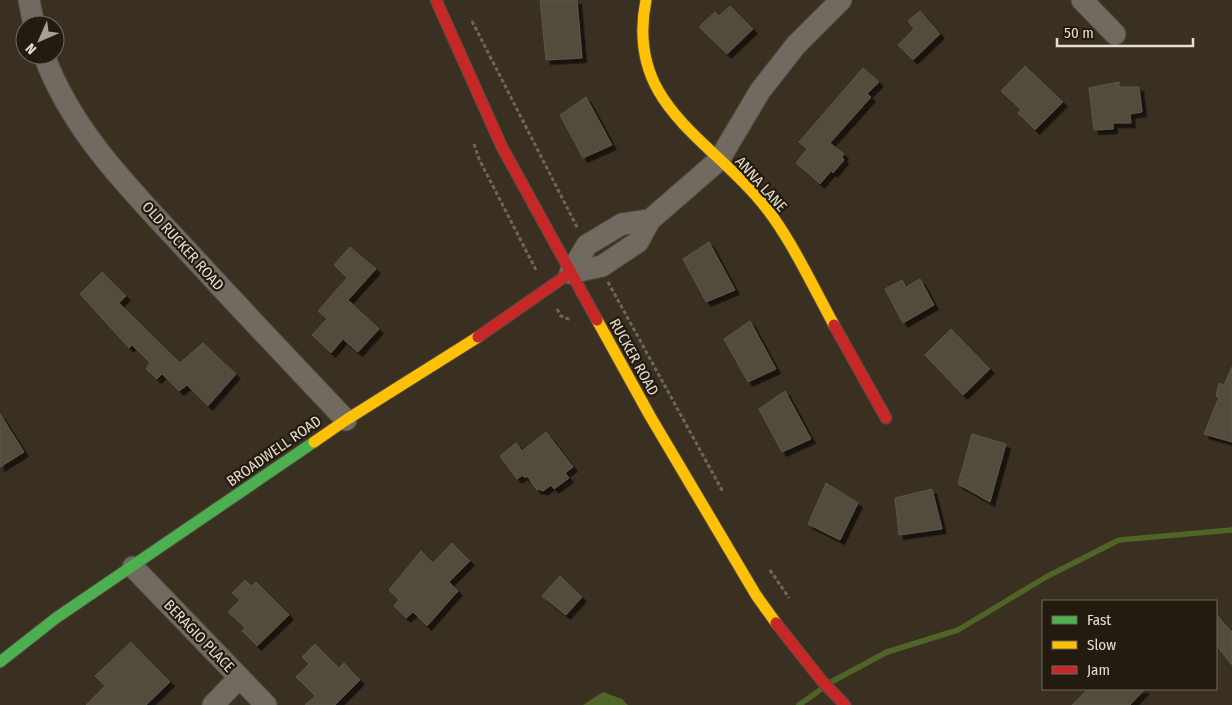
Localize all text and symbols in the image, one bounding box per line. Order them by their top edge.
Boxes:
north arrow [15,15,65,65]
scale bar [1057,15,1193,47]
text: 50 m [1064,24,1094,42]
text: N [22,40,40,58]
street label: ANNA LANE [731,153,791,215]
street label: OLD RUCKER ROAD [138,198,228,294]
street label: RUCKER ROAD [605,315,663,399]
street label: BROADWELL ROAD [223,412,325,490]
street label: BERAGIO PLACE [160,596,238,676]
legend [1042,600,1217,690]
text: Fast [1087,611,1111,629]
text: Slow [1087,636,1116,654]
text: Jam [1087,661,1110,679]

